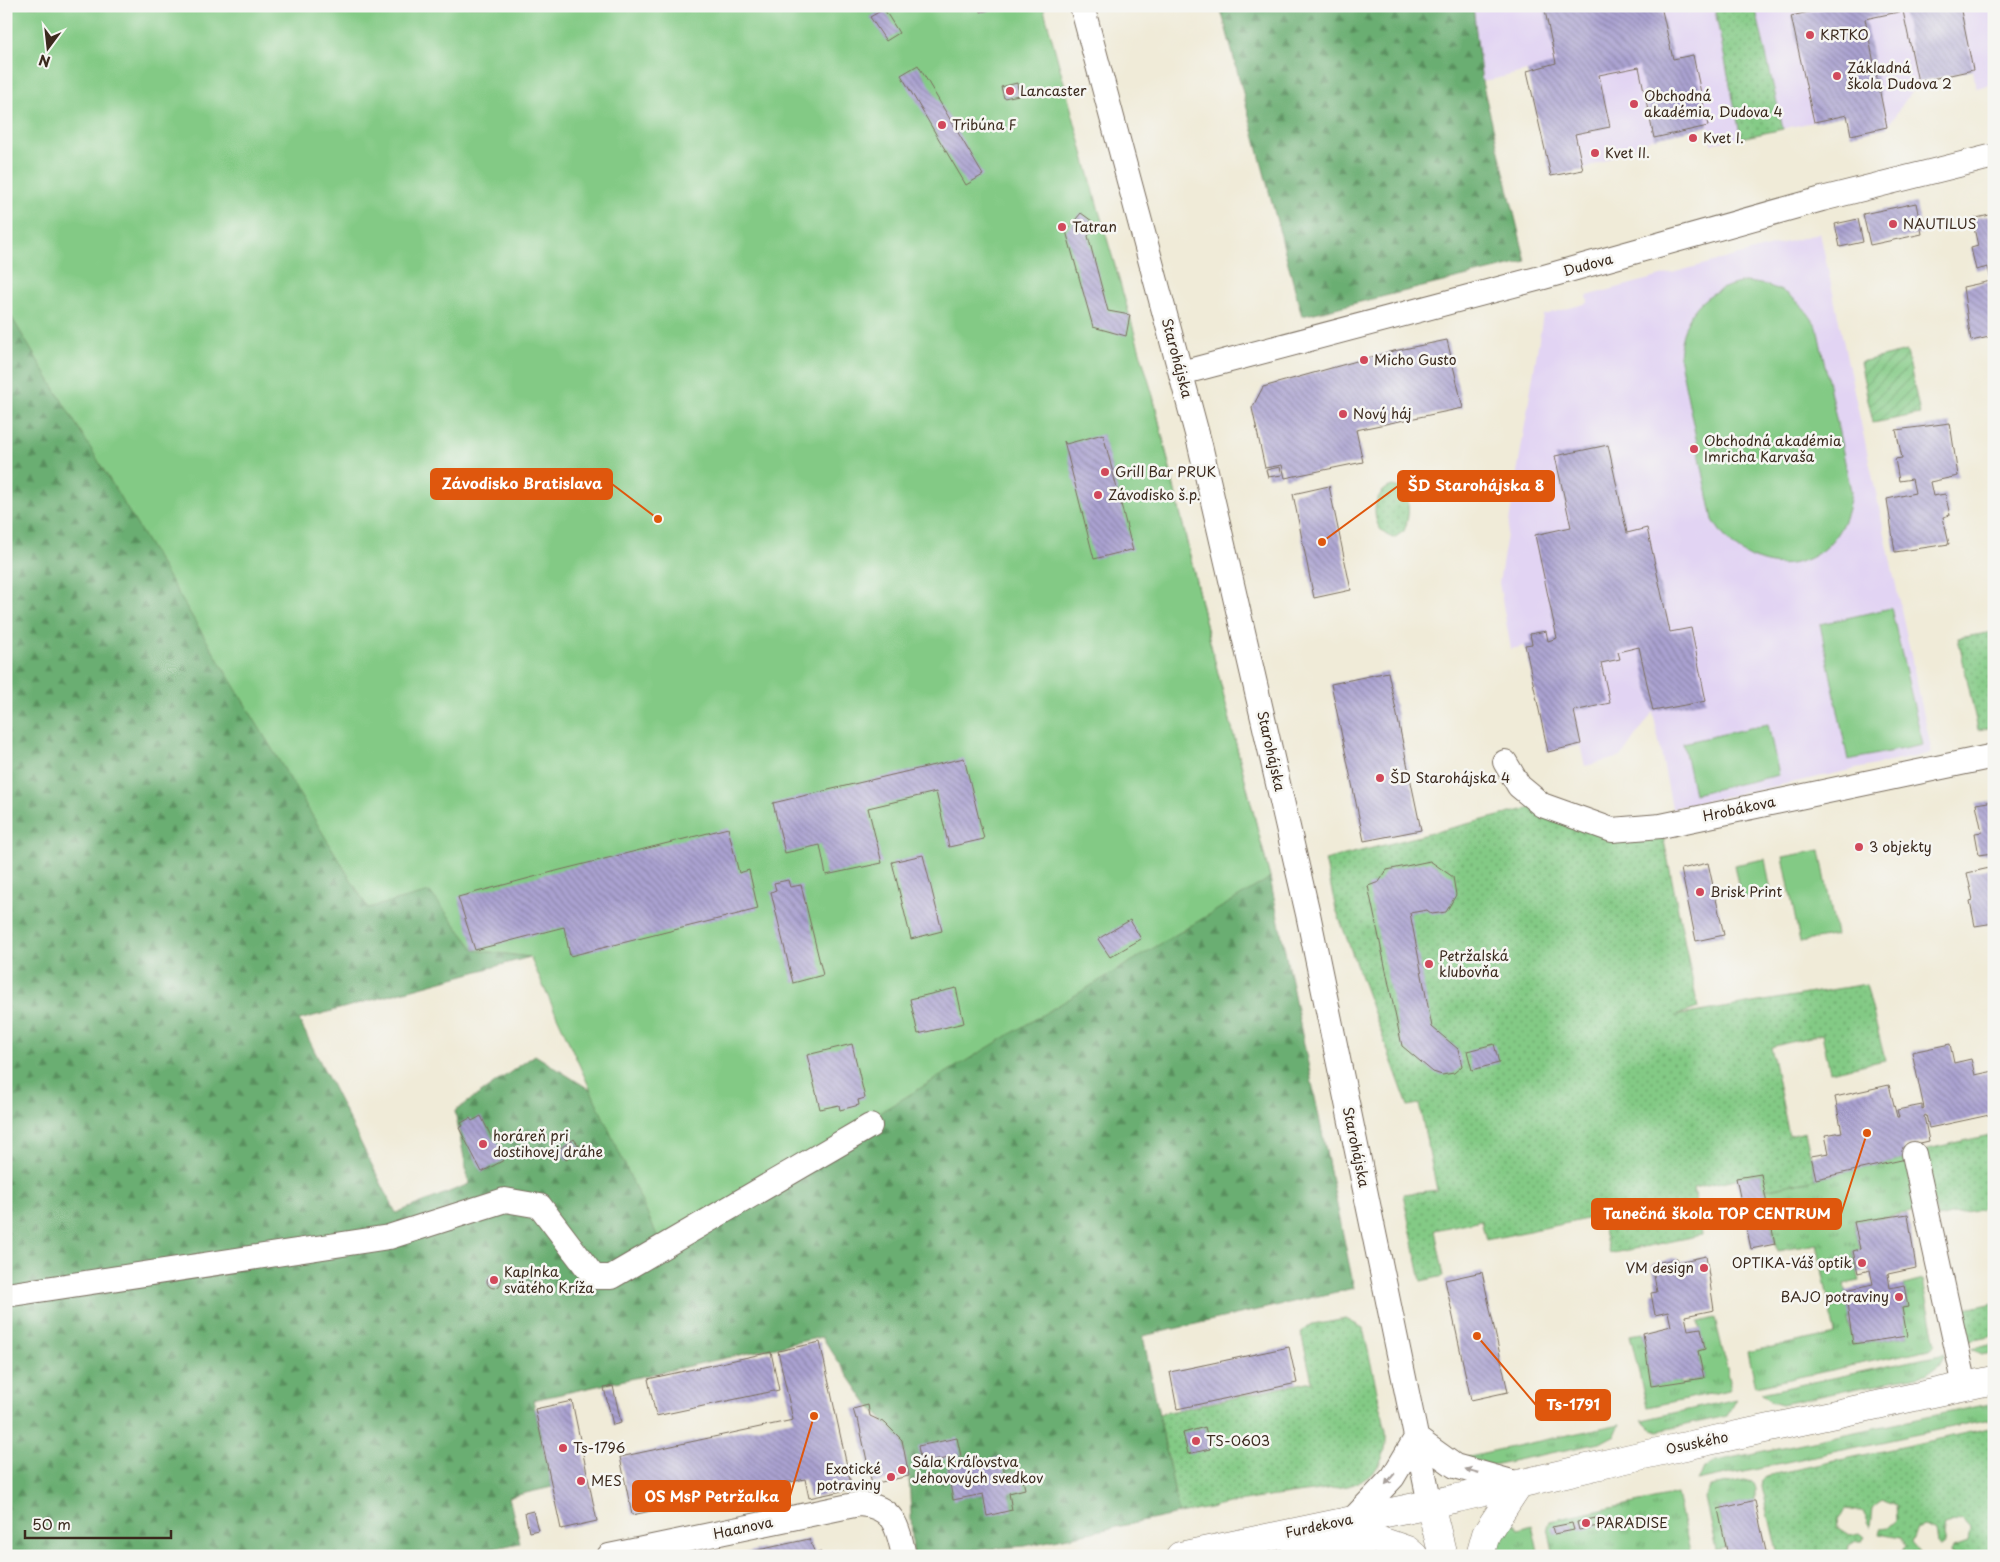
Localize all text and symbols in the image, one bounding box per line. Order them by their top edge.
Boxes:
north arrow [22,22,72,72]
place label: KRTKO [1820,24,1869,45]
marker: KRTKO [1804,29,1816,41]
text: N [36,49,53,73]
place label: Základná škola Dudova 2 [1847,57,1952,94]
marker: Základná škola Dudova 2 [1831,70,1843,82]
place label: Lancaster [1020,80,1087,101]
marker: Lancaster [1004,85,1016,97]
place label: Obchodná akadémia, Dudova 4 [1644,85,1783,122]
marker: Obchodná akadémia, Dudova 4 [1628,98,1640,110]
place label: Tribúna F [952,114,1017,135]
marker: Tribúna F [936,119,948,131]
place label: Kvet I. [1703,127,1744,148]
marker: Kvet I. [1687,132,1699,144]
place label: Kvet II. [1605,142,1650,163]
marker: Kvet II. [1589,147,1601,159]
place label: NAUTILUS [1903,213,1976,234]
place label: Tatran [1072,216,1117,237]
marker: NAUTILUS [1887,218,1899,230]
marker: Tatran [1056,221,1068,233]
street label: Dudova [1561,248,1615,281]
street label: Starohájska [1157,316,1198,401]
place label: Micho Gusto [1374,349,1457,370]
marker: Micho Gusto [1358,354,1370,366]
place label: Nový háj [1353,403,1412,424]
marker: Nový háj [1337,408,1349,420]
place label: Obchodná akadémia Imricha Karvaša [1704,430,1842,467]
marker: Obchodná akadémia Imricha Karvaša [1688,443,1700,455]
place label: Grill Bar PRUK [1115,461,1217,482]
marker: Grill Bar PRUK [1099,466,1111,478]
callout: Závodisko Bratislava [431,469,612,499]
text: Závodisko Bratislava [442,471,603,494]
callout: ŠD Starohájska 8 [1398,471,1554,501]
text: ŠD Starohájska 8 [1408,473,1544,496]
place label: Závodisko š.p. [1108,484,1201,505]
marker: Závodisko š.p. [1092,489,1104,501]
street label: Starohájska [1252,709,1291,794]
place label: ŠD Starohájska 4 [1390,767,1510,788]
marker: ŠD Starohájska 4 [1374,772,1386,784]
street label: Hrobákova [1701,790,1778,826]
place label: 3 objekty [1869,836,1932,857]
marker: 3 objekty [1853,841,1865,853]
place label: Brisk Print [1710,881,1782,902]
marker: Brisk Print [1694,886,1706,898]
place label: Petržalská klubovňa [1439,945,1509,982]
marker: Petržalská klubovňa [1423,958,1435,970]
street label: Starohájska [1338,1105,1375,1190]
place label: horáreň pri dostihovej dráhe [493,1125,603,1162]
marker: horáreň pri dostihovej dráhe [477,1138,489,1150]
callout: Tanečná škola TOP CENTRUM [1592,1199,1841,1229]
text: Tanečná škola TOP CENTRUM [1603,1201,1831,1224]
place label: OPTIKA-Váš optik [1732,1252,1852,1273]
place label: VM design [1625,1257,1694,1278]
marker: OPTIKA-Váš optik [1856,1257,1868,1269]
place label: Kaplnka svätého Kríža [504,1261,594,1298]
marker: VM design [1698,1262,1710,1274]
marker: Kaplnka svätého Kríža [488,1274,500,1286]
place label: BAJO potraviny [1781,1286,1889,1307]
marker: BAJO potraviny [1893,1291,1905,1303]
callout: Ts-1791 [1536,1390,1610,1420]
text: Ts-1791 [1546,1392,1600,1415]
street label: Osuského [1664,1426,1730,1459]
place label: TS-0603 [1206,1430,1270,1451]
marker: TS-0603 [1190,1435,1202,1447]
place label: Ts-1796 [573,1437,625,1458]
marker: Ts-1796 [557,1442,569,1454]
place label: Sála Kráľovstva Jehovových svedkov [912,1451,1044,1488]
place label: Exotické potraviny [816,1458,881,1495]
marker: Sála Kráľovstva Jehovových svedkov [896,1464,908,1476]
one-way arrow [1464,1467,1479,1475]
place label: MES [591,1470,622,1491]
marker: Exotické potraviny [885,1471,897,1483]
one-way arrow [1385,1472,1396,1485]
marker: MES [575,1475,587,1487]
callout: OS MsP Petržalka [633,1481,790,1511]
text: OS MsP Petržalka [644,1484,780,1507]
scale bar [25,1507,171,1539]
street label: Furdekova [1283,1508,1355,1543]
street label: Haanova [711,1511,775,1544]
text: 50 m [32,1512,71,1535]
place label: PARADISE [1596,1512,1668,1533]
marker: PARADISE [1580,1517,1592,1529]

